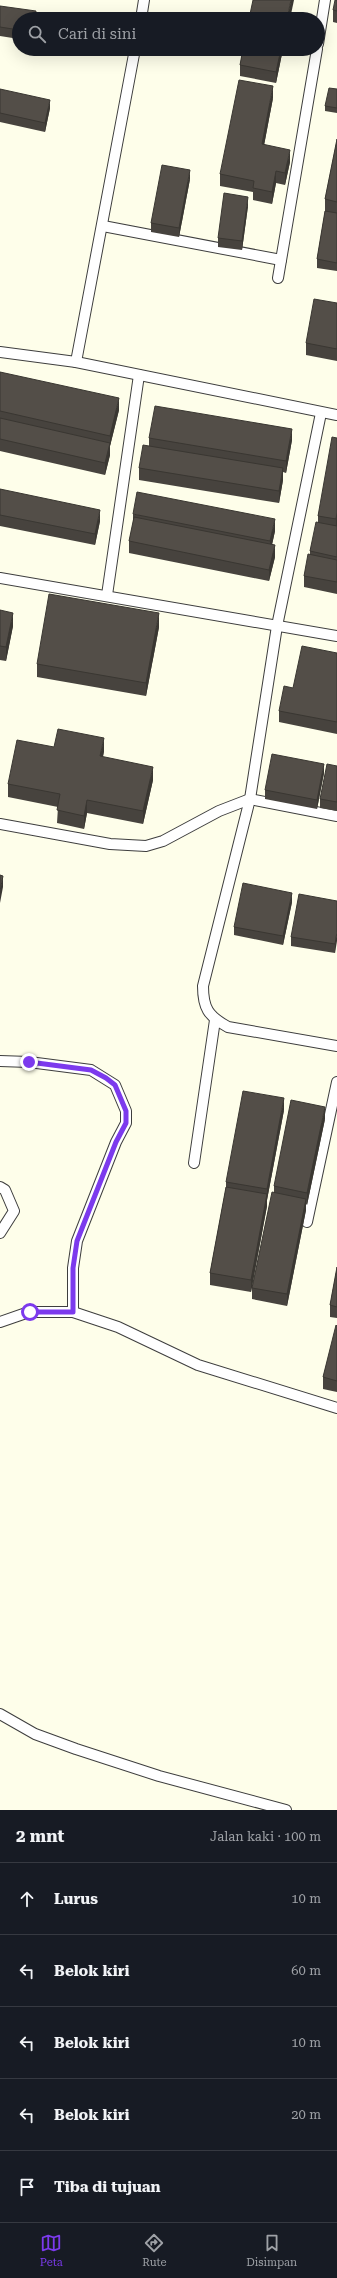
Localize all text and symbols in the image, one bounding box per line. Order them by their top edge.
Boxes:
search box [12,12,325,56]
icon: search [26,23,48,45]
text: Cari di sini [58,25,136,43]
route end [20,1053,38,1071]
route start [21,1303,39,1321]
text: 2 mnt [16,1826,65,1846]
text: Jalan kaki · 100 m [210,1829,321,1844]
icon: ahead [16,1888,38,1910]
text: Lurus [54,1890,98,1908]
text: 10 m [291,1891,321,1906]
icon: left [16,1960,38,1982]
text: Belok kiri [54,1962,130,1980]
text: 60 m [291,1963,321,1978]
icon: left [16,2032,38,2054]
text: Belok kiri [54,2034,130,2052]
text: 10 m [291,2035,321,2050]
icon: left [16,2104,38,2126]
text: Belok kiri [54,2106,130,2124]
text: 20 m [291,2107,321,2122]
icon: arrive [16,2176,38,2198]
text: Tiba di tujuan [54,2178,161,2196]
tab: Peta [40,2232,63,2269]
tab: Rute [142,2232,167,2269]
tab: Disimpan [246,2232,297,2269]

